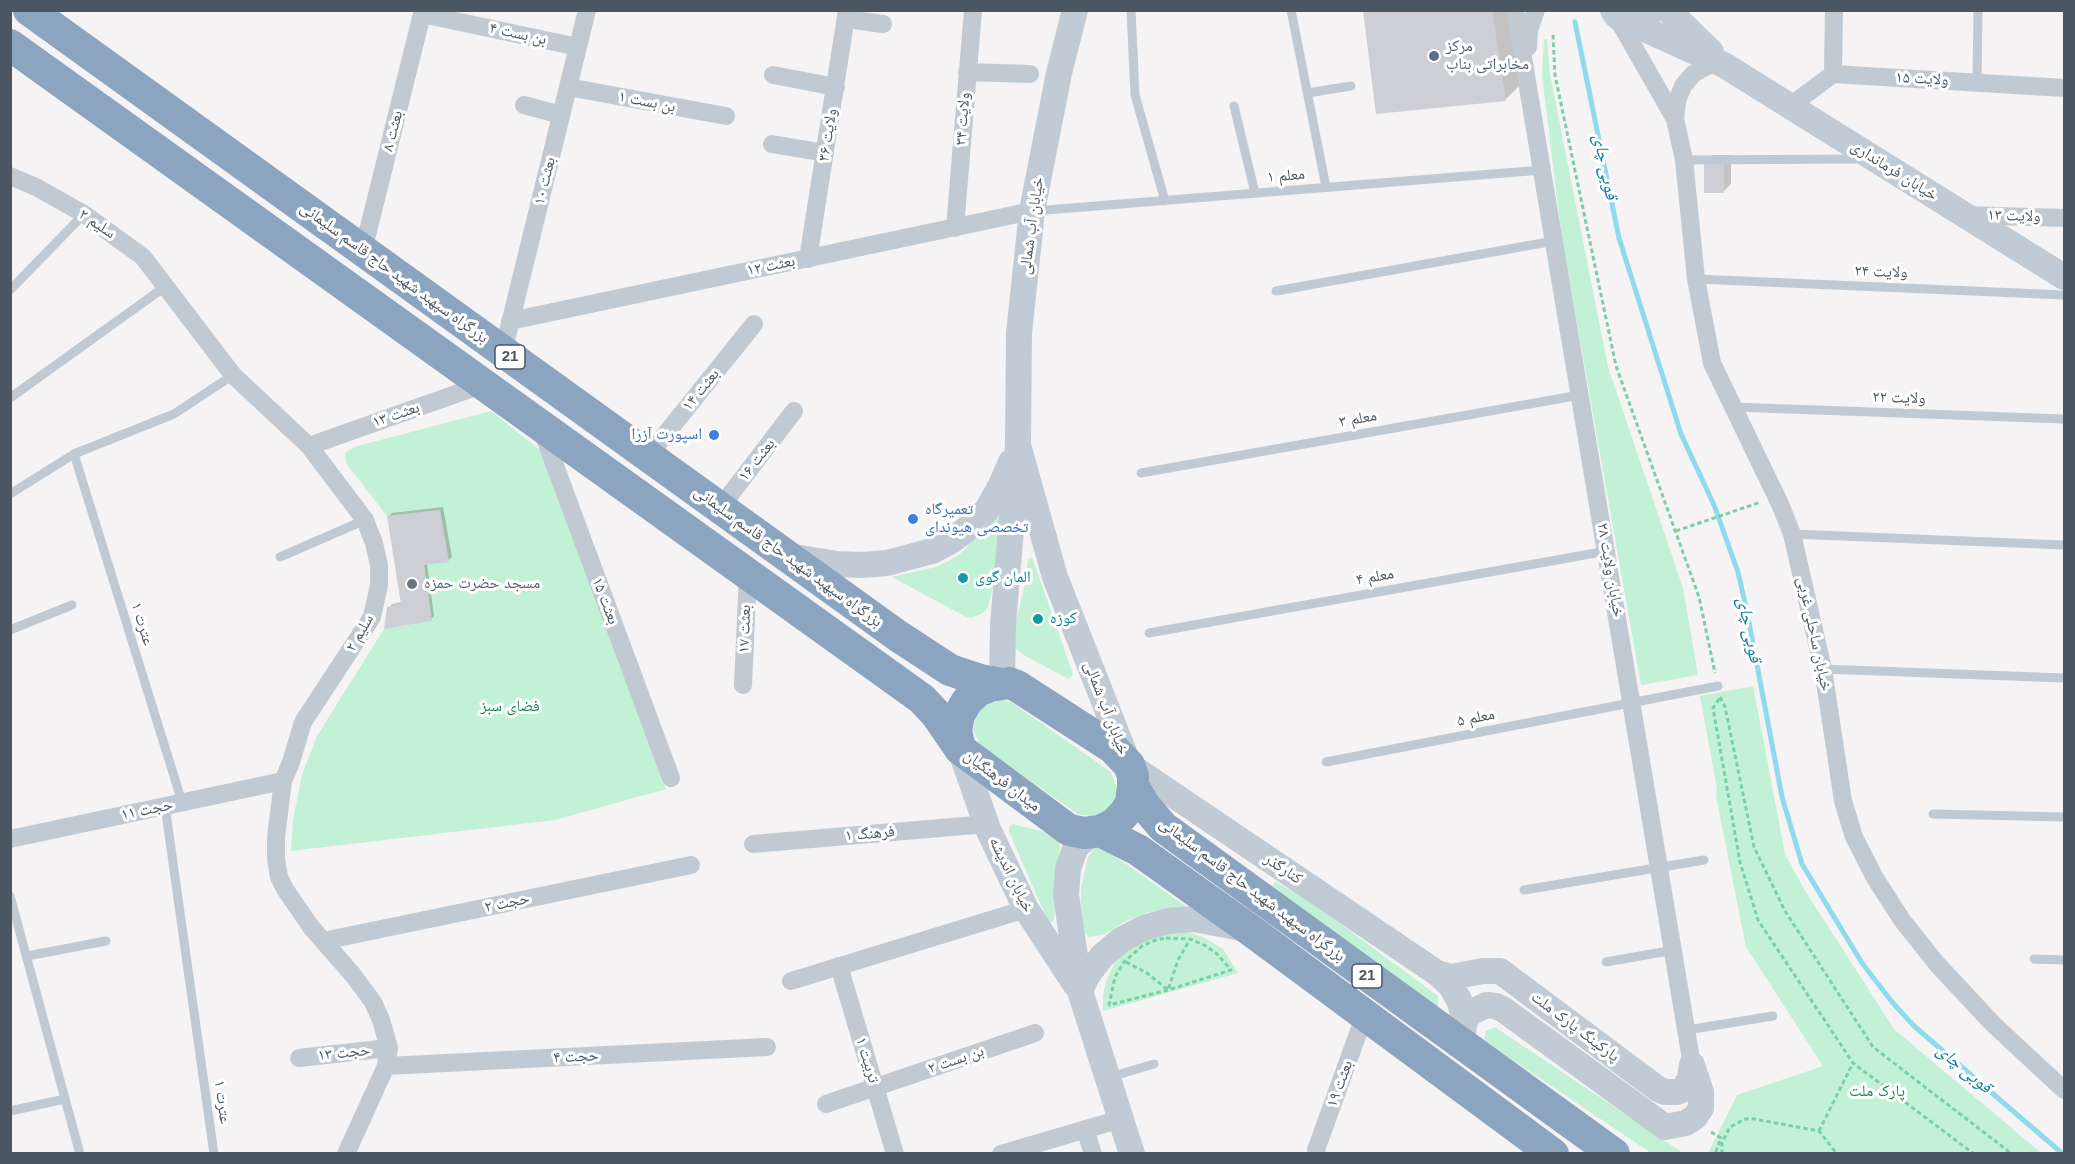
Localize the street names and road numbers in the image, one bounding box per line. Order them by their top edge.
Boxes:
street label: بن بست ۴ [488,19,548,49]
street label: ولایت ۱۵ [1895,68,1949,90]
street label: بن بست ۱ [617,87,677,117]
street label: ولایت ۳۴ [952,92,974,146]
street label: ولایت ۳۶ [814,107,842,163]
street label: بعثت ۸ [379,109,407,153]
street label: خیابان فرمانداری [1847,137,1941,205]
street label: بعثت ۱۰ [530,155,560,207]
street label: معلم ۱ [1266,165,1306,187]
street label: خیابان آب شمالی [1016,176,1048,276]
street label: بزرگراه سپهبد شهید حاج قاسم سلیمانی [296,198,492,348]
street label: سلیم ۲ [75,205,119,243]
street label: ولایت ۱۳ [1987,205,2041,227]
street label: بعثت ۱۲ [745,252,797,280]
street label: ولایت ۲۴ [1854,261,1908,283]
road number: 21 [495,345,525,369]
street label: بعثت ۱۴ [678,365,724,415]
street label: ولایت ۲۲ [1872,387,1926,409]
street label: بعثت ۱۳ [370,398,422,432]
street label: معلم ۳ [1338,406,1378,432]
street label: بعثت ۱۶ [734,435,780,485]
street label: بزرگراه سپهبد شهید حاج قاسم سلیمانی [690,482,886,632]
street label: خیابان ولایت ۲۸ [1592,521,1628,619]
street label: معلم ۴ [1355,564,1395,590]
street label: بعثت ۱۵ [587,575,623,627]
street label: خیابان ساحلی غربی [1793,575,1835,693]
street label: عترت ۱ [126,600,158,648]
street label: بعثت ۱۷ [735,604,755,654]
street label: سلیم ۲ [342,611,378,655]
street label: خیابان آب شمالی [1079,659,1133,757]
street label: معلم ۵ [1456,705,1496,731]
street label: میدان فرهنگیان [960,746,1044,816]
street label: حجت ۱۱ [119,795,175,825]
street label: بزرگراه سپهبد شهید حاج قاسم سلیمانی [1155,814,1349,966]
street label: فرهنگ ۱ [844,822,896,846]
street label: خیابان اندیشه [985,834,1037,916]
street label: کنارگذر [1260,849,1306,889]
street label: حجت ۲ [483,889,531,917]
road number: 21 [1352,964,1382,988]
street label: پارکینگ پارک ملت [1527,988,1623,1066]
street label: تربیت ۱ [851,1035,883,1085]
street label: حجت ۱۳ [317,1041,371,1065]
street label: بن بست ۲ [925,1041,987,1079]
street label: حجت ۴ [553,1046,599,1068]
street label: بعثت ۱۹ [1323,1058,1357,1110]
street label: عترت ۱ [209,1079,235,1125]

